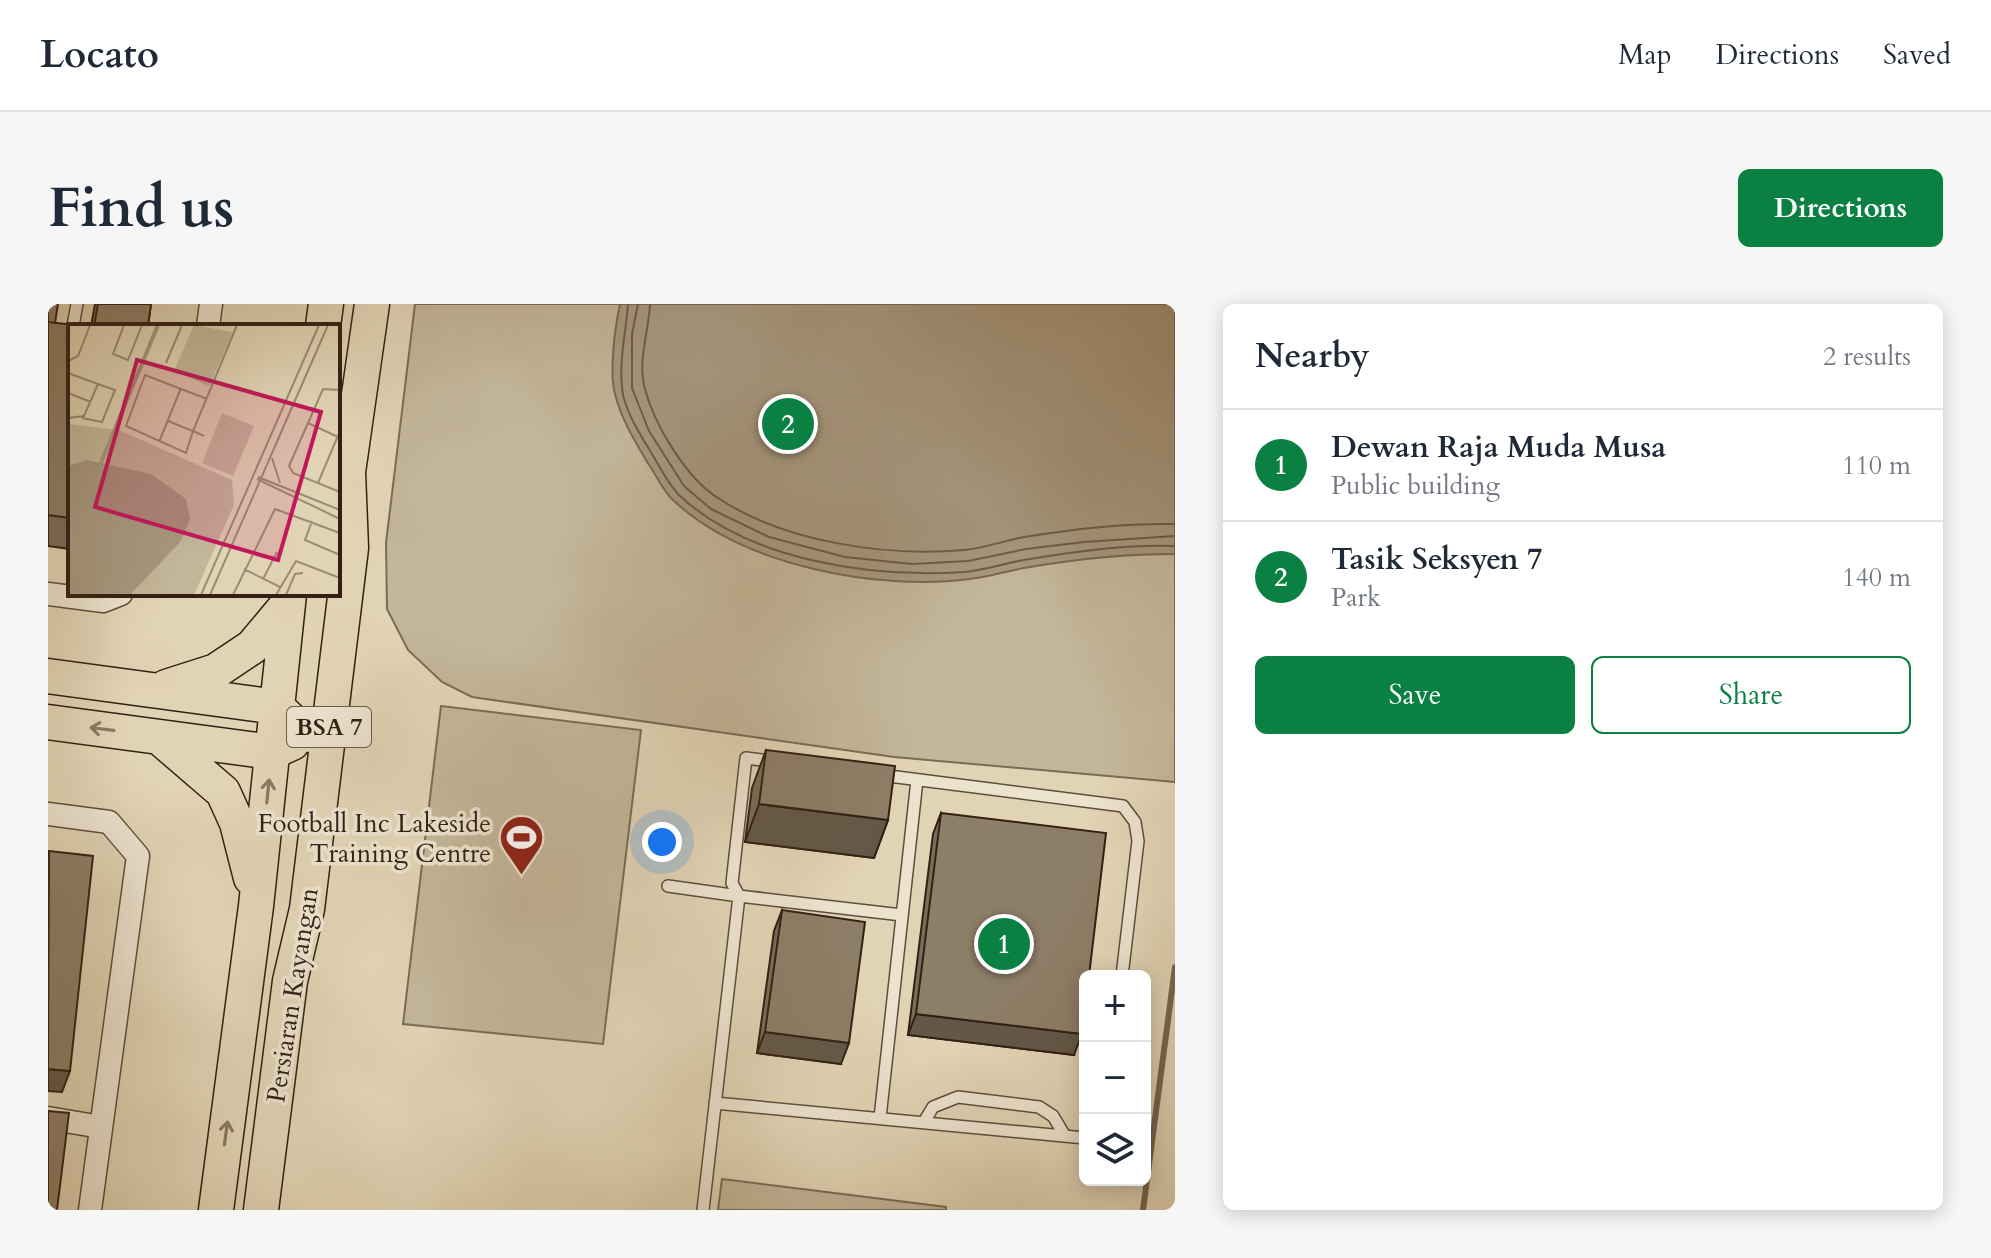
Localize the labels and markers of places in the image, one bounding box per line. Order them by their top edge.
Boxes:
pin: 2 [762,394,814,454]
place label: Football Inc Lakeside Training Centre [258,806,491,871]
sports icon: Football Inc Lakeside Training Centre [498,814,546,877]
pin: 1 [978,914,1030,974]

